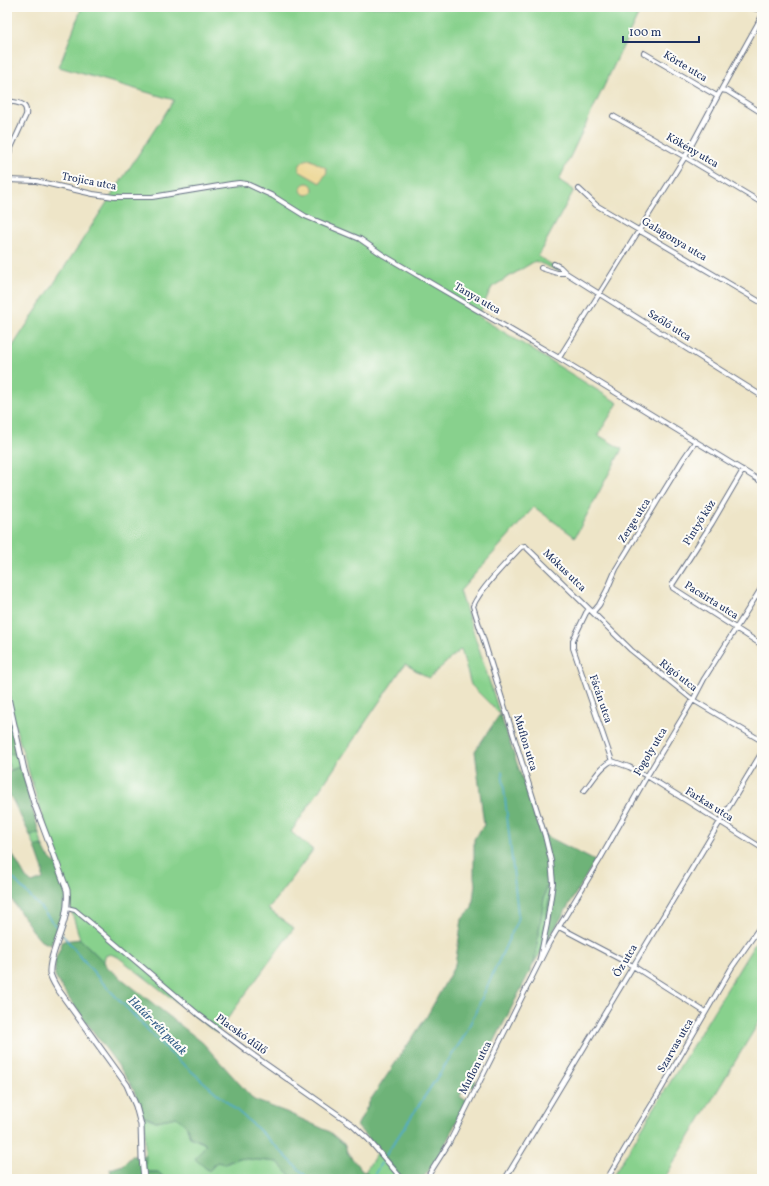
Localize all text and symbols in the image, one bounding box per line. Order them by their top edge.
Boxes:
scale bar [623,18,699,44]
text: 100 m [629,25,662,41]
street label: Körte utca [660,48,710,86]
street label: Kökény utca [663,130,721,172]
street label: Trojica utca [60,169,118,195]
street label: Galagonya utca [638,215,710,266]
street label: Tanya utca [451,280,503,319]
street label: Szőlő utca [644,307,694,346]
street label: Zerge utca [615,495,655,546]
street label: Pintyő köz [680,497,720,549]
street label: Mókus utca [539,546,589,596]
street label: Pacsirta utca [681,578,741,624]
street label: Rigó utca [656,656,701,696]
street label: Fácán utca [585,673,615,726]
street label: Muflon utca [509,713,541,773]
street label: Fogoly utca [631,724,672,779]
street label: Farkas utca [682,784,736,826]
street label: Őz utca [610,941,642,980]
water label: Határ-réti patak [124,993,190,1059]
street label: Placskó dűlő [212,1011,270,1059]
street label: Szarvas utca [654,1016,698,1076]
street label: Muflon utca [456,1038,496,1097]

